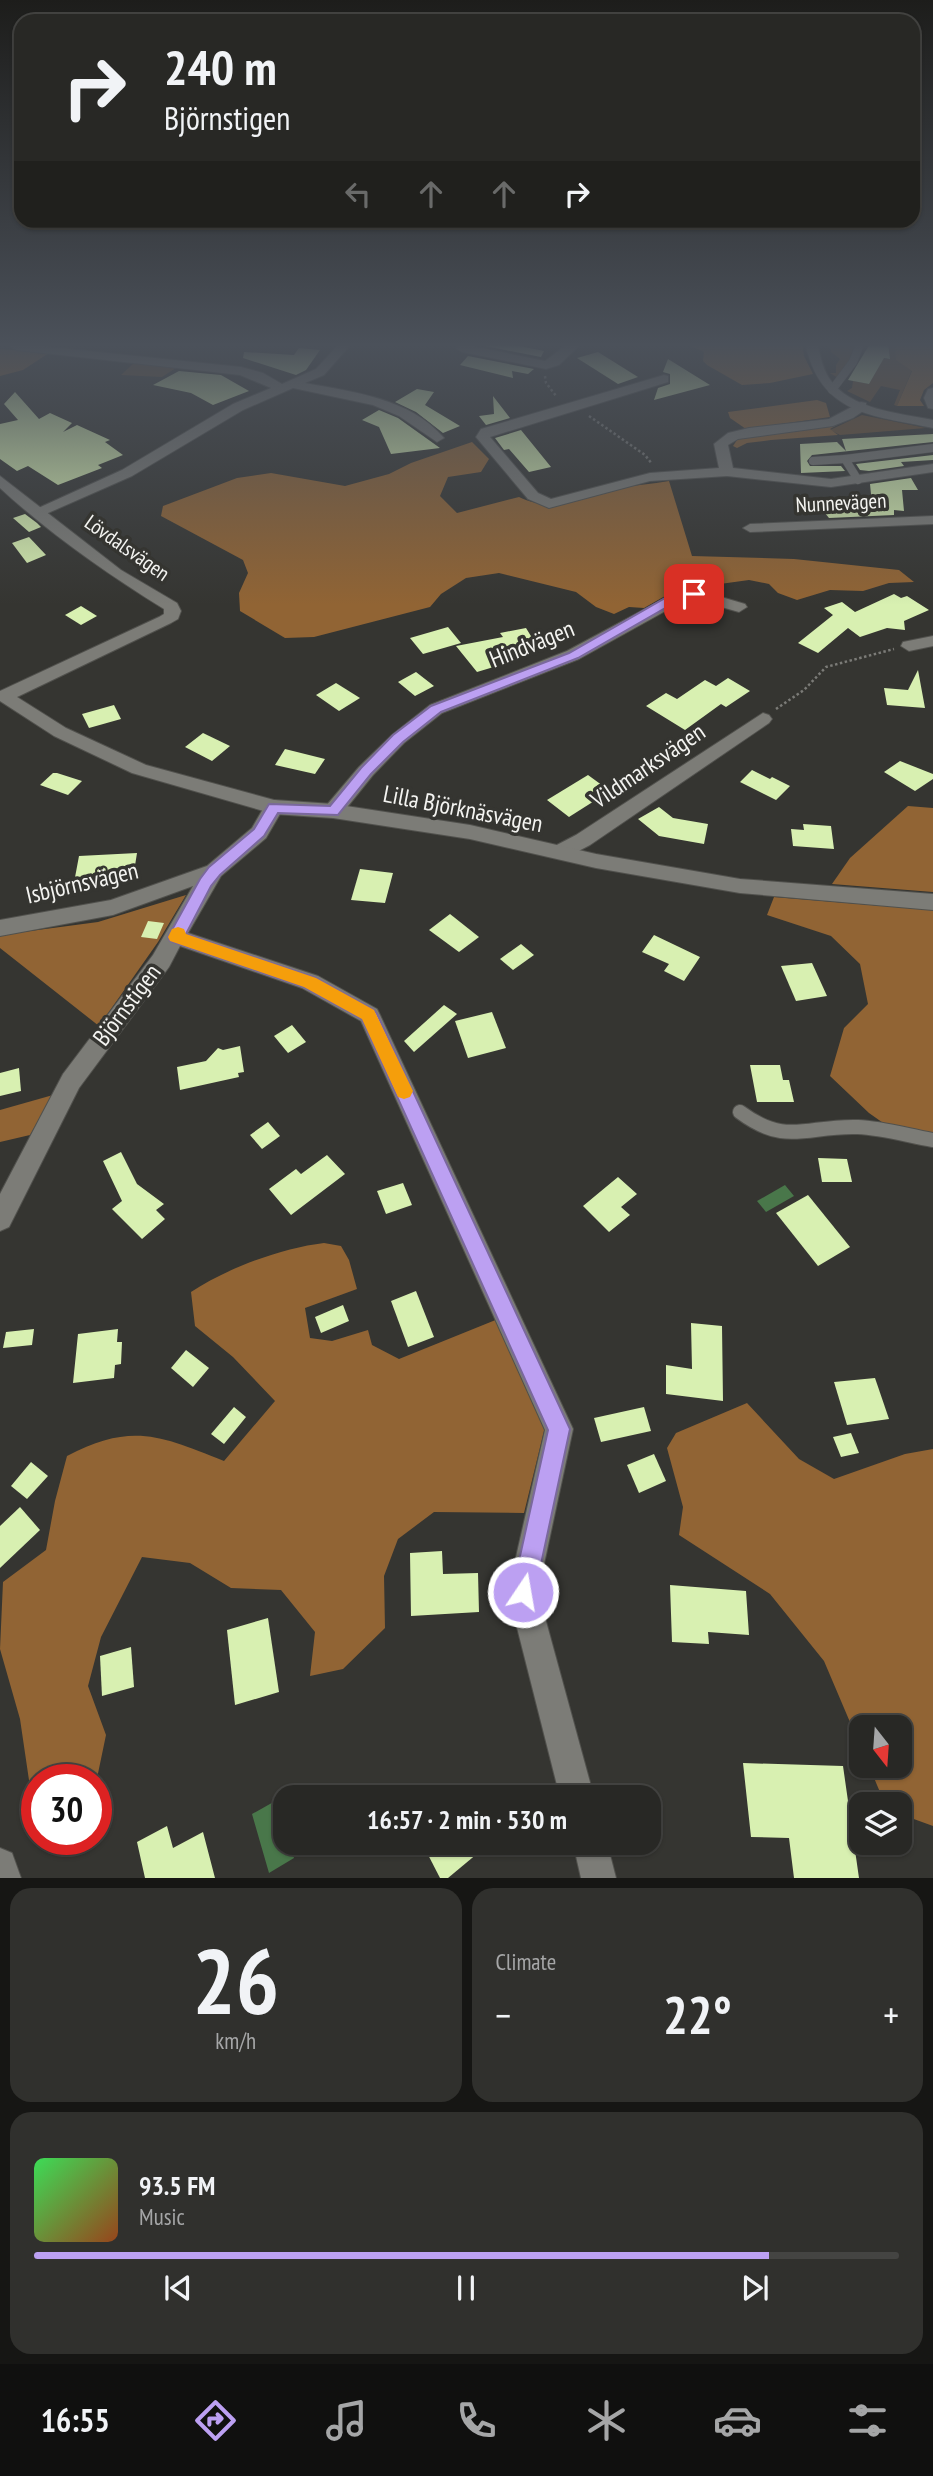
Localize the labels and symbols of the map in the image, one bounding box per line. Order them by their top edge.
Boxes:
street label: Nunnevägen [795,487,887,518]
street label: Lövdalsvägen [79,508,175,587]
pin [664,564,724,624]
street label: Hindvägen [485,613,579,675]
street label: Vildmarksvägen [584,716,711,816]
street label: Lilla Björknäsvägen [381,778,545,839]
street label: Isbjörnsvägen [23,855,141,911]
street label: Björnstigen [86,958,167,1052]
position arrow [486,1555,560,1629]
north arrow [849,1715,912,1778]
speed limit sign: 30 [21,1764,112,1855]

